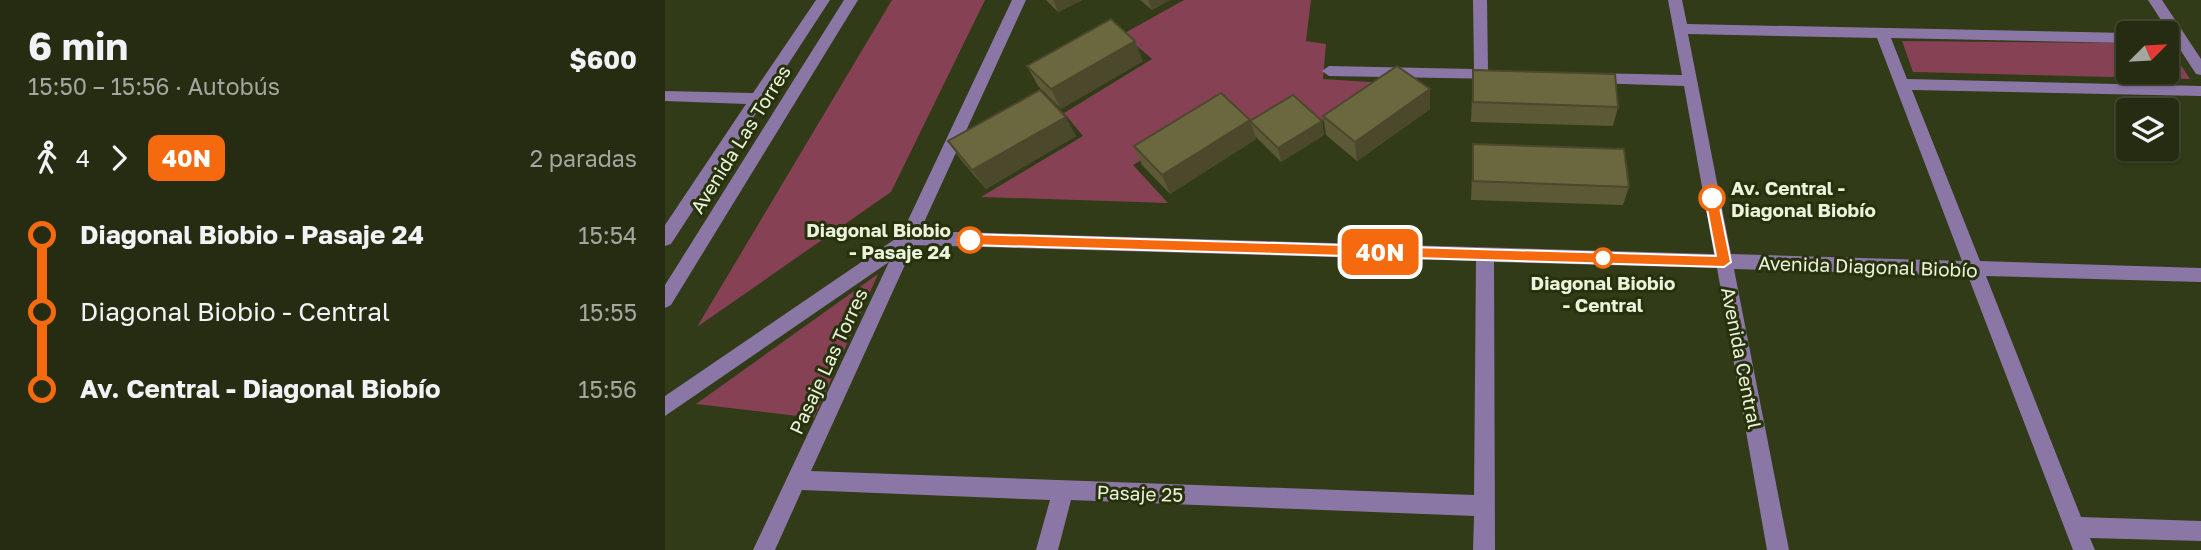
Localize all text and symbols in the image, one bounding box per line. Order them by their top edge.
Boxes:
north arrow [2116,21,2179,84]
map controls [2116,21,2179,161]
text: 6 min [28,23,128,68]
text: $600 [569,44,637,75]
street label: Avenida Las Torres [685,61,795,217]
text: 15:50 – 15:56 · Autobús [28,72,280,100]
button: layers [2116,98,2179,161]
icon: walk [28,139,66,177]
icon: forward [100,139,138,177]
text: 40N [162,143,211,172]
text: 4 [76,144,90,172]
text: 2 paradas [530,144,637,172]
place label: Av. Central - Diagonal Biobío [1731,176,1876,221]
marker: Av. Central - Diagonal Biobío [1699,185,1725,211]
place label: Diagonal Biobio - Pasaje 24 [806,218,951,263]
text: Diagonal Biobio - Pasaje 24 [80,219,424,250]
text: 15:54 [578,221,637,249]
marker: Diagonal Biobio - Pasaje 24 [957,227,983,253]
line badge: 40N [1340,229,1420,275]
text: 40N [1356,237,1404,266]
marker: Diagonal Biobio - Central [1593,248,1613,268]
street label: Avenida Diagonal Biobío [1758,251,1978,281]
place label: Diagonal Biobio - Central [1531,271,1675,316]
street label: Pasaje Las Torres [784,284,872,438]
street label: Avenida Central [1717,285,1767,431]
text: Diagonal Biobio - Central [80,296,390,327]
text: 15:55 [579,298,637,326]
text: Av. Central - Diagonal Biobío [80,373,441,404]
text: 15:56 [578,375,637,403]
street label: Pasaje 25 [1096,480,1184,506]

